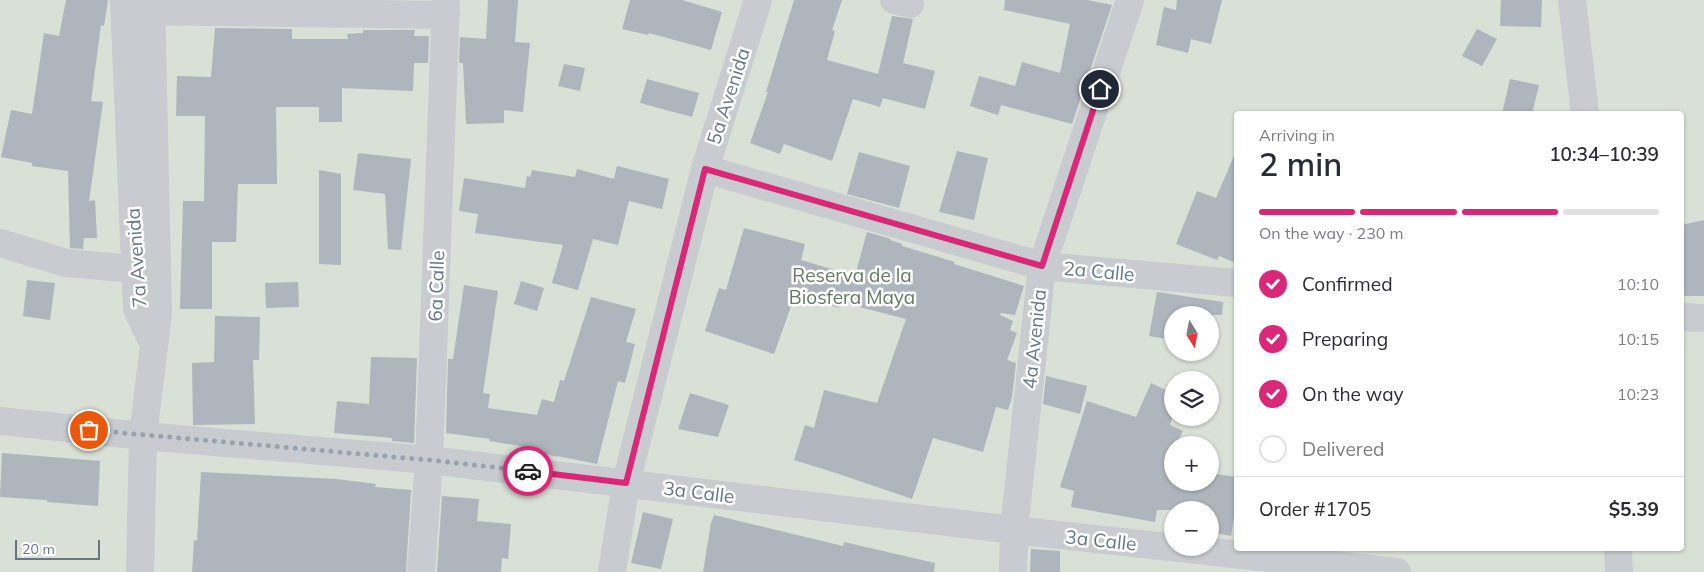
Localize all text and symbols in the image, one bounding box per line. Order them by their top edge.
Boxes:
street label: 5a Avenida [701,45,755,147]
pin [1079,68,1121,110]
icon: home [1086,75,1114,103]
text: Arriving in [1259,125,1335,145]
text: 10:34–10:39 [1549,142,1659,166]
text: 2 min [1259,144,1342,184]
street label: 7a Avenida [121,207,151,309]
text: On the way · 230 m [1259,223,1404,243]
street label: 6a Calle [423,250,449,322]
street label: 2a Calle [1062,256,1136,286]
park label: Reserva de la Biosfera Maya [789,263,915,309]
icon: check [1259,270,1287,298]
text: Confirmed [1302,272,1393,296]
text: 10:10 [1617,274,1659,294]
street label: 4a Avenida [1017,288,1051,390]
north arrow [1164,306,1219,361]
map controls [1164,306,1219,556]
icon: check [1259,325,1287,353]
text: Preparing [1302,327,1388,351]
text: 10:15 [1617,329,1659,349]
button: layers [1164,371,1219,426]
icon: check [1259,380,1287,408]
text: On the way [1302,382,1404,406]
text: 10:23 [1617,384,1659,404]
pin [68,409,110,451]
icon: bag [75,416,103,444]
button: + [1164,436,1219,491]
text: Delivered [1302,437,1384,461]
courier [503,446,553,496]
icon: car [514,457,542,485]
street label: 3a Calle [662,476,736,508]
text: Order #1705 [1259,497,1371,521]
text: $5.39 [1609,497,1659,521]
button: − [1164,501,1219,556]
street label: 3a Calle [1064,524,1138,556]
scale bar [15,537,100,560]
text: 20 m [22,540,55,558]

